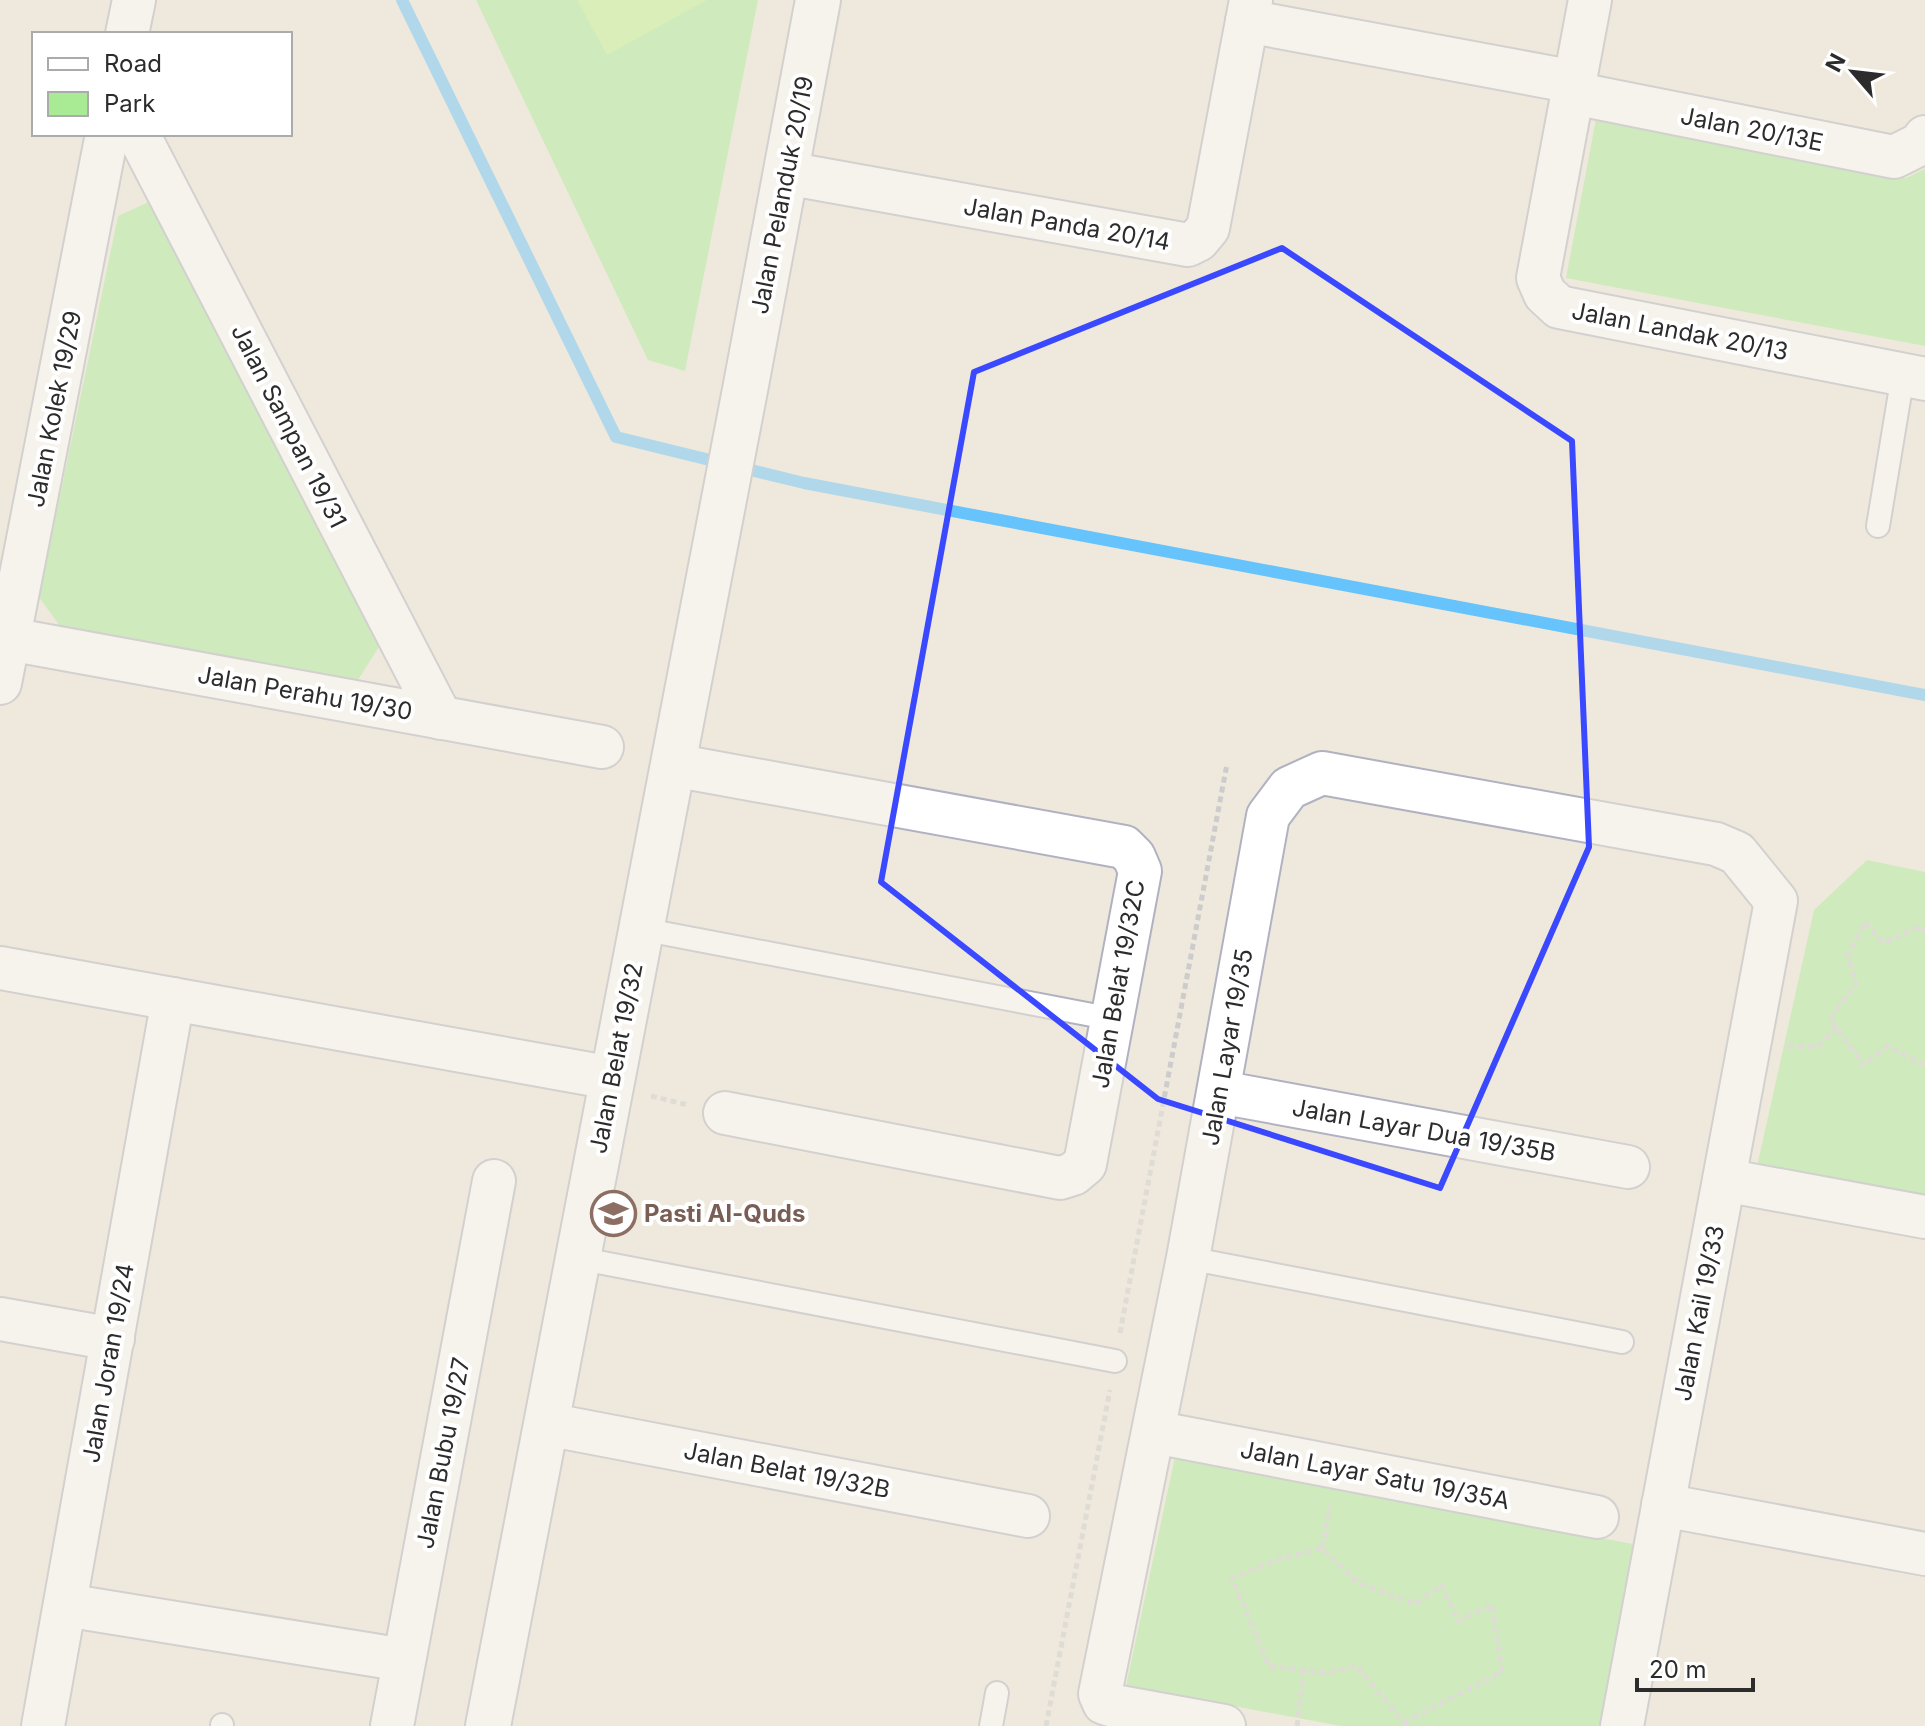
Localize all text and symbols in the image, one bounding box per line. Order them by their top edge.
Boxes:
legend [32,32,292,136]
north arrow [1813,32,1893,112]
text: Road [104,49,162,78]
text: N [1820,49,1851,76]
street label: Jalan Pelanduk 20/19 [745,73,819,317]
text: Park [104,89,155,118]
street label: Jalan 20/13E [1678,101,1826,157]
street label: Jalan Panda 20/14 [962,192,1172,256]
street label: Jalan Landak 20/13 [1569,296,1791,366]
street label: Jalan Kolek 19/29 [21,308,87,510]
street label: Jalan Sampan 19/31 [225,319,353,533]
street label: Jalan Perahu 19/30 [195,660,415,726]
street label: Jalan Belat 19/32C [1085,877,1151,1091]
street label: Jalan Layar 19/35 [1195,946,1259,1148]
street label: Jalan Belat 19/32 [583,960,649,1156]
street label: Jalan Layar Dua 19/35B [1290,1093,1558,1167]
school or university icon: Pasti Al-Quds [589,1189,637,1237]
place label: Pasti Al-Quds [644,1199,805,1228]
street label: Jalan Kail 19/33 [1668,1223,1730,1403]
street label: Jalan Joran 19/24 [76,1261,140,1465]
street label: Jalan Bubu 19/27 [410,1355,476,1551]
street label: Jalan Layar Satu 19/35A [1238,1435,1512,1515]
street label: Jalan Belat 19/32B [681,1436,893,1504]
scale bar [1637,1642,1753,1692]
text: 20 m [1649,1655,1707,1684]

